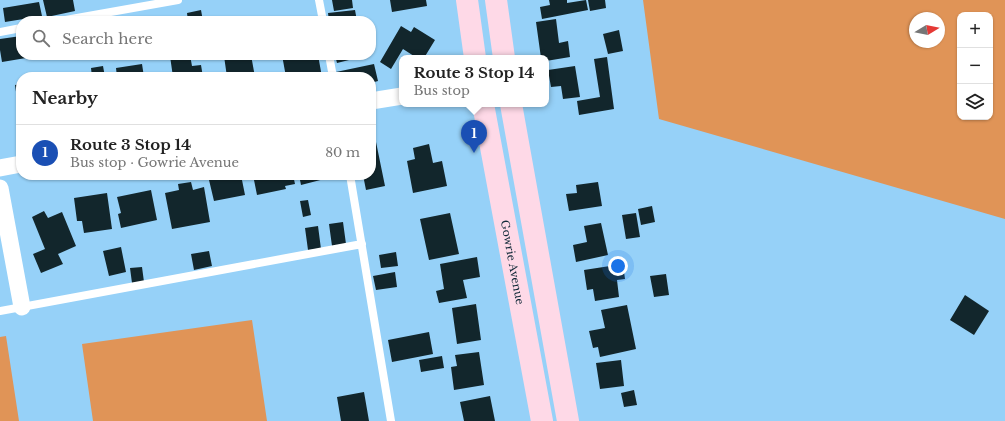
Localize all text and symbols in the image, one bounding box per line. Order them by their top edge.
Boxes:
north arrow [909,12,945,48]
map controls [957,12,993,120]
button: + [957,12,993,48]
search box [16,16,376,60]
icon: search [30,27,52,49]
text: Search here [62,29,153,48]
button: − [957,48,993,84]
popup [399,55,549,107]
text: Route 3 Stop 14 [413,63,535,82]
text: Bus stop [413,82,470,99]
button: layers [957,84,993,120]
text: Nearby [32,88,98,109]
pin: 1 [461,120,487,153]
text: Route 3 Stop 14 [70,135,191,154]
text: 1 [42,144,48,161]
text: 80 m [325,144,360,161]
text: Bus stop · Gowrie Avenue [70,154,239,171]
street label: Gowrie Avenue [498,219,527,306]
your location [608,256,628,276]

